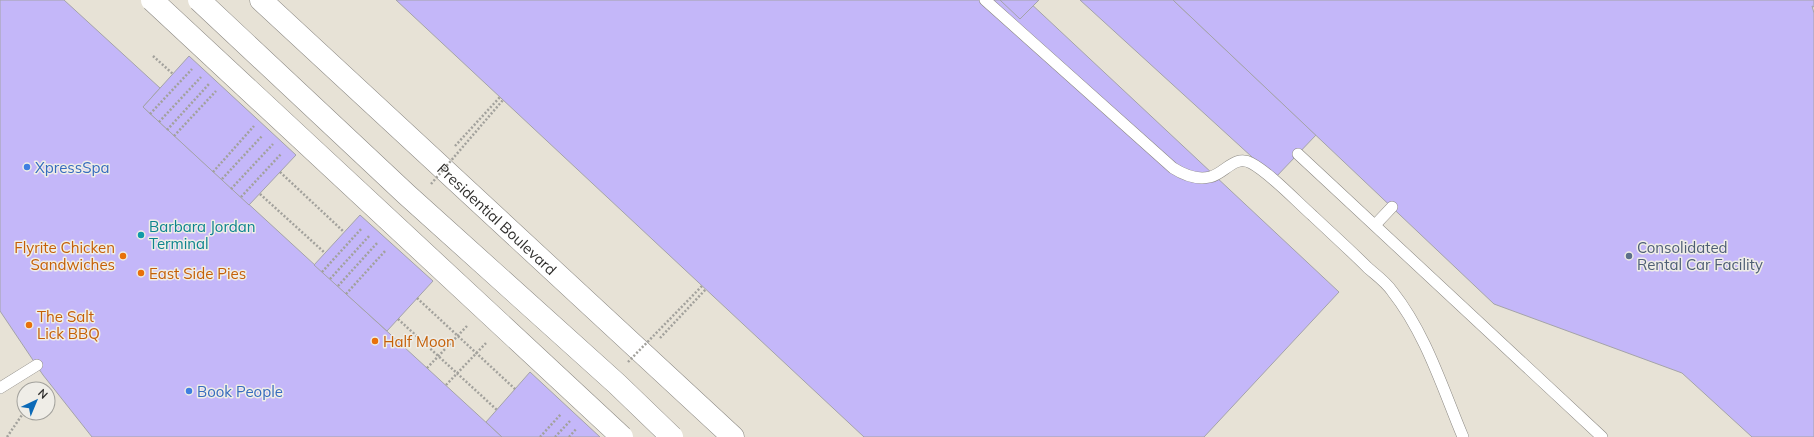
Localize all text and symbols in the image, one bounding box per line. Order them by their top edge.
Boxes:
place label: XpressSpa [35,158,110,177]
street label: Presidential Boulevard [434,159,561,279]
marker: XpressSpa [22,162,32,172]
place label: Barbara Jordan Terminal [149,217,256,253]
marker: Barbara Jordan Terminal [136,230,146,240]
place label: Flyrite Chicken Sandwiches [14,238,115,274]
place label: Consolidated Rental Car Facility [1637,238,1763,274]
marker: Flyrite Chicken Sandwiches [118,251,128,261]
marker: Consolidated Rental Car Facility [1624,251,1634,261]
place label: East Side Pies [149,264,246,283]
marker: East Side Pies [136,268,146,278]
place label: The Salt Lick BBQ [37,307,100,343]
marker: The Salt Lick BBQ [24,320,34,330]
place label: Half Moon [383,332,455,351]
marker: Half Moon [370,336,380,346]
north arrow [16,381,56,421]
place label: Book People [197,382,283,401]
text: N [35,386,51,402]
marker: Book People [184,386,194,396]

